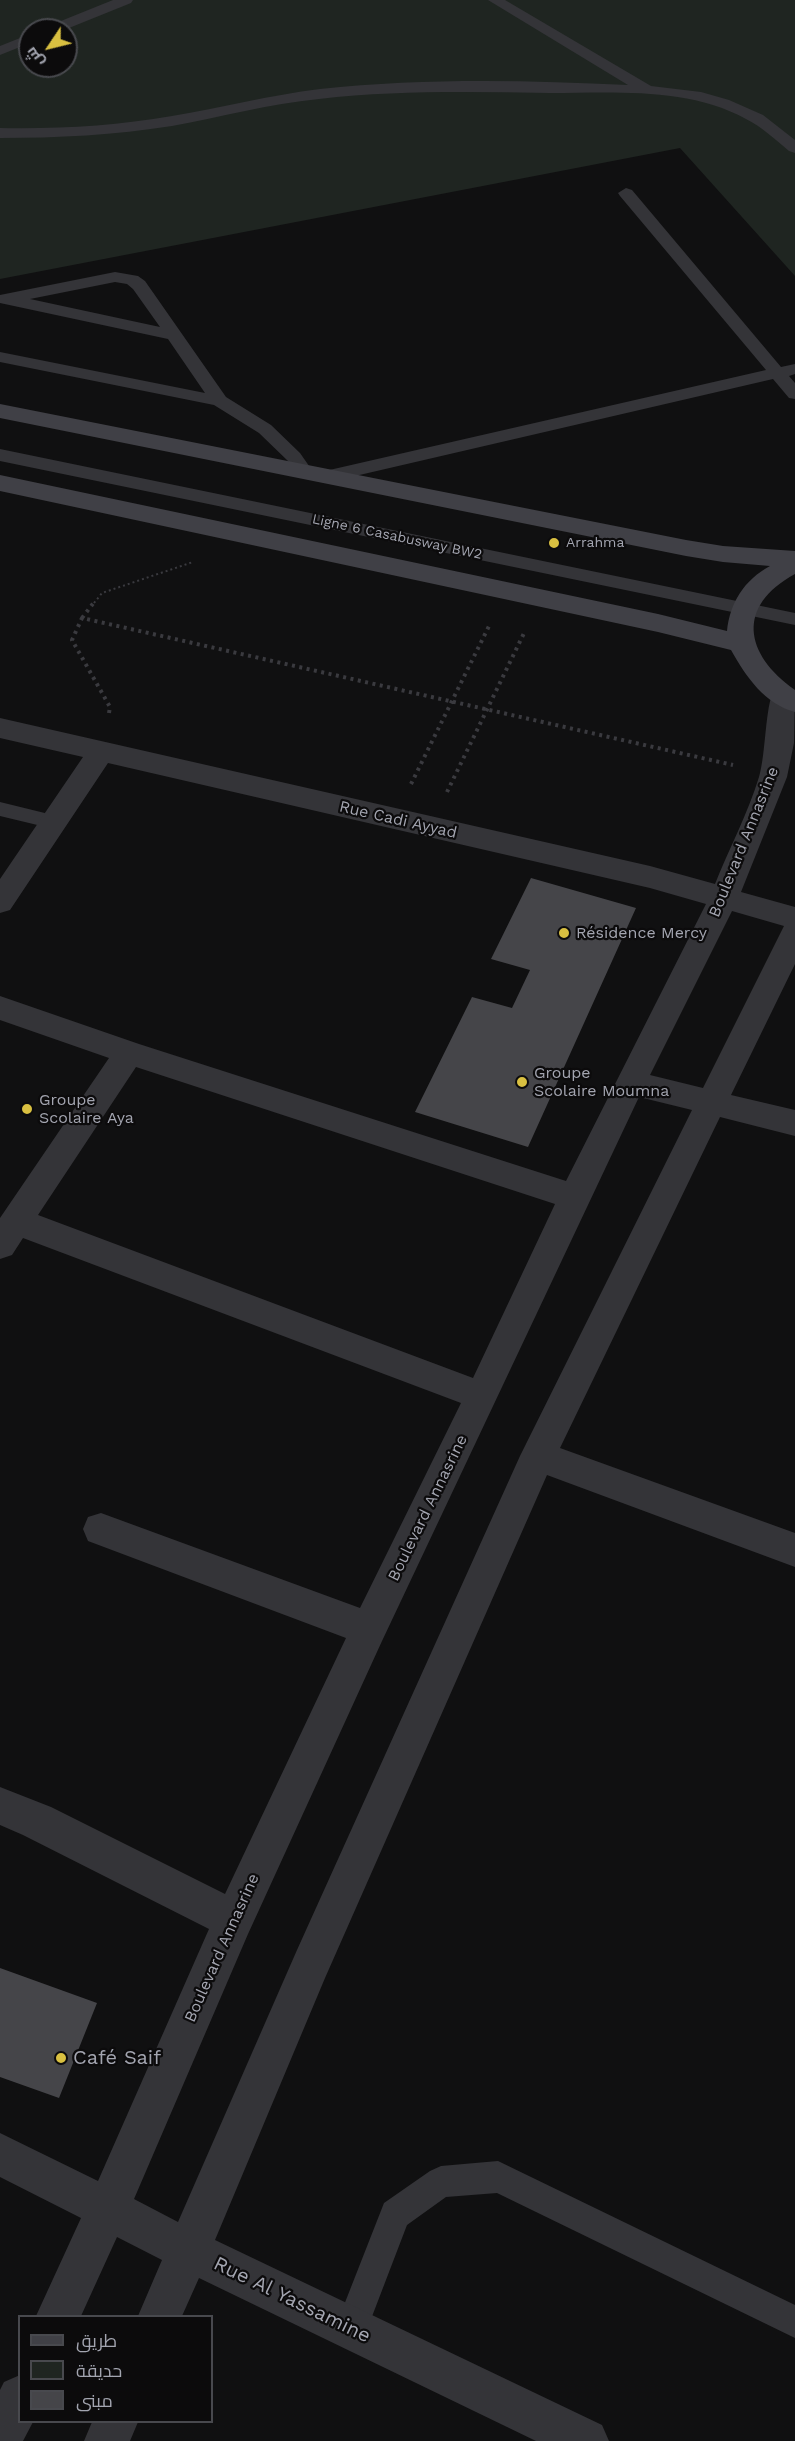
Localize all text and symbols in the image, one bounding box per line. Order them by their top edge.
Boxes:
north arrow [18,18,78,78]
text: ش [21,44,48,71]
street label: Ligne 6 Casabusway BW2 [310,511,484,563]
place label: Arrahma [566,535,624,551]
marker: Arrahma [547,536,561,550]
street label: Boulevard Annasrine [705,764,783,920]
street label: Rue Cadi Ayyad [337,797,459,843]
place label: Résidence Mercy [576,923,707,943]
marker: Résidence Mercy [557,926,571,940]
place label: Groupe Scolaire Moumna [534,1063,669,1101]
marker: Groupe Scolaire Moumna [515,1075,529,1089]
place label: Groupe Scolaire Aya [39,1090,134,1128]
marker: Groupe Scolaire Aya [20,1102,34,1116]
street label: Boulevard Annasrine [384,1432,472,1584]
street label: Boulevard Annasrine [181,1871,263,2025]
place label: Café Saif [73,2046,161,2070]
marker: Café Saif [54,2051,68,2065]
street label: Rue Al Yassamine [210,2252,374,2348]
legend [18,2315,213,2423]
text: طريق [76,2330,117,2351]
text: حديقة [76,2360,122,2381]
text: مبنى [76,2390,113,2411]

